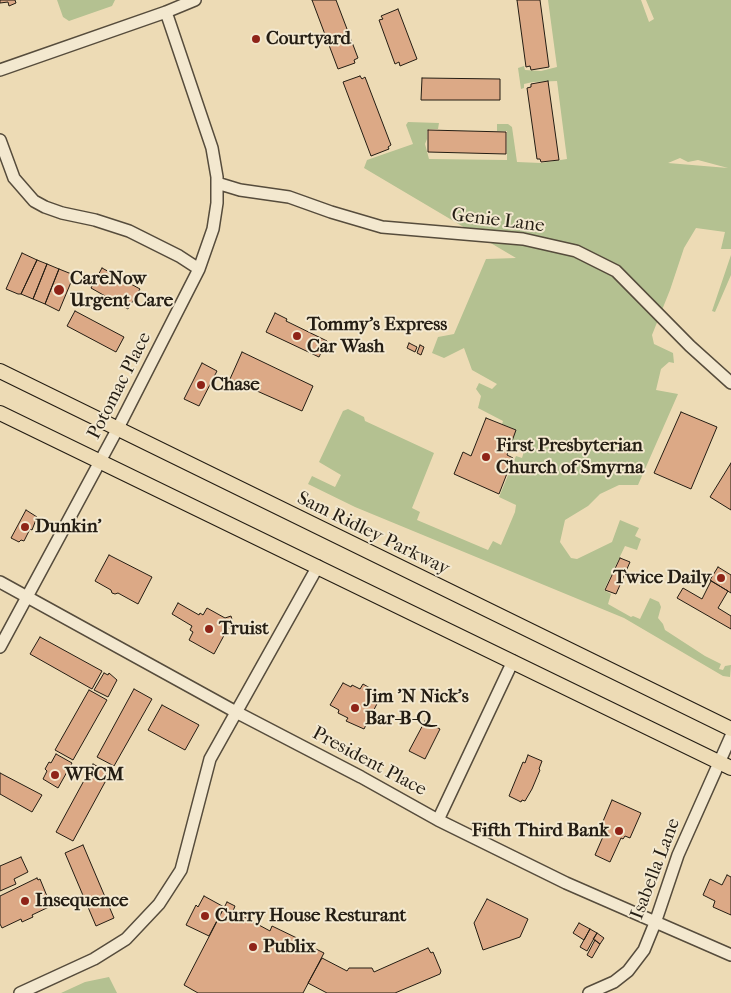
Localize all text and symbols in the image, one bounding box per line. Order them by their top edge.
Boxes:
place label: Courtyard [266,28,351,50]
marker: Courtyard [250,33,262,45]
street label: Genie Lane [450,204,546,238]
place label: CareNow Urgent Care [70,268,173,312]
marker: CareNow Urgent Care [52,283,66,297]
place label: Tommy's Express Car Wash [307,314,447,358]
street label: Potomac Place [83,329,157,443]
marker: Tommy's Express Car Wash [291,330,303,342]
place label: Chase [211,374,260,396]
marker: Chase [195,379,207,391]
place label: First Presbyterian Church of Smyrna [496,435,644,479]
marker: First Presbyterian Church of Smyrna [480,451,492,463]
street label: Sam Ridley Parkway [293,487,453,581]
place label: Dunkin' [35,516,102,538]
marker: Dunkin' [19,521,31,533]
place label: Twice Daily [613,567,711,589]
marker: Twice Daily [715,572,727,584]
place label: Truist [219,618,269,640]
marker: Truist [203,623,215,635]
place label: Jim 'N Nick's Bar-B-Q [365,686,469,730]
marker: Jim 'N Nick's Bar-B-Q [349,702,361,714]
street label: President Place [308,722,430,802]
place label: WFCM [65,764,124,786]
marker: WFCM [49,769,61,781]
street label: Isabella Lane [626,815,686,923]
place label: Fifth Third Bank [472,820,609,842]
marker: Fifth Third Bank [613,825,625,837]
place label: Insequence [35,890,128,912]
marker: Insequence [19,895,31,907]
place label: Curry House Resturant [215,905,406,927]
marker: Curry House Resturant [199,910,211,922]
place label: Publix [263,936,316,958]
marker: Publix [247,941,259,953]

